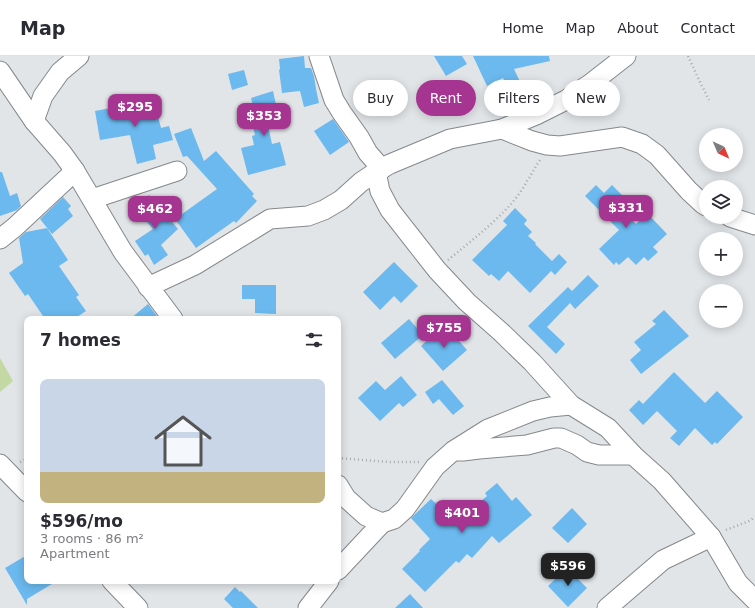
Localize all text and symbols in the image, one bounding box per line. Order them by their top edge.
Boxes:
text: Map [20,17,65,39]
text: Home [502,20,544,36]
text: Map [566,20,595,36]
text: About [617,20,659,36]
text: Contact [681,20,735,36]
chip: Buy [353,80,408,116]
chip: Rent [416,80,476,116]
chip: Filters [484,80,554,116]
chip: New [562,80,620,116]
pin: $295 [111,94,159,128]
text: $295 [117,99,153,114]
pin: $353 [240,103,288,137]
text: $353 [246,108,282,123]
north arrow [699,128,743,172]
map controls [699,128,743,328]
button: layers [699,180,743,224]
pin: $331 [602,195,650,229]
pin: $462 [131,196,179,230]
text: $331 [608,200,644,215]
text: $462 [137,201,173,216]
button: + [699,232,743,276]
button: − [699,284,743,328]
pin: $755 [420,315,468,349]
text: $755 [426,320,462,335]
icon: filters [303,329,325,351]
text: 7 homes [40,330,121,350]
icon: home [147,405,219,477]
pin: $401 [438,500,486,534]
text: $401 [444,505,480,520]
text: $596/mo [40,511,123,531]
text: 3 rooms · 86 m² [40,531,144,546]
text: Apartment [40,546,110,561]
pin: $596 [544,553,592,587]
text: $596 [550,558,586,573]

